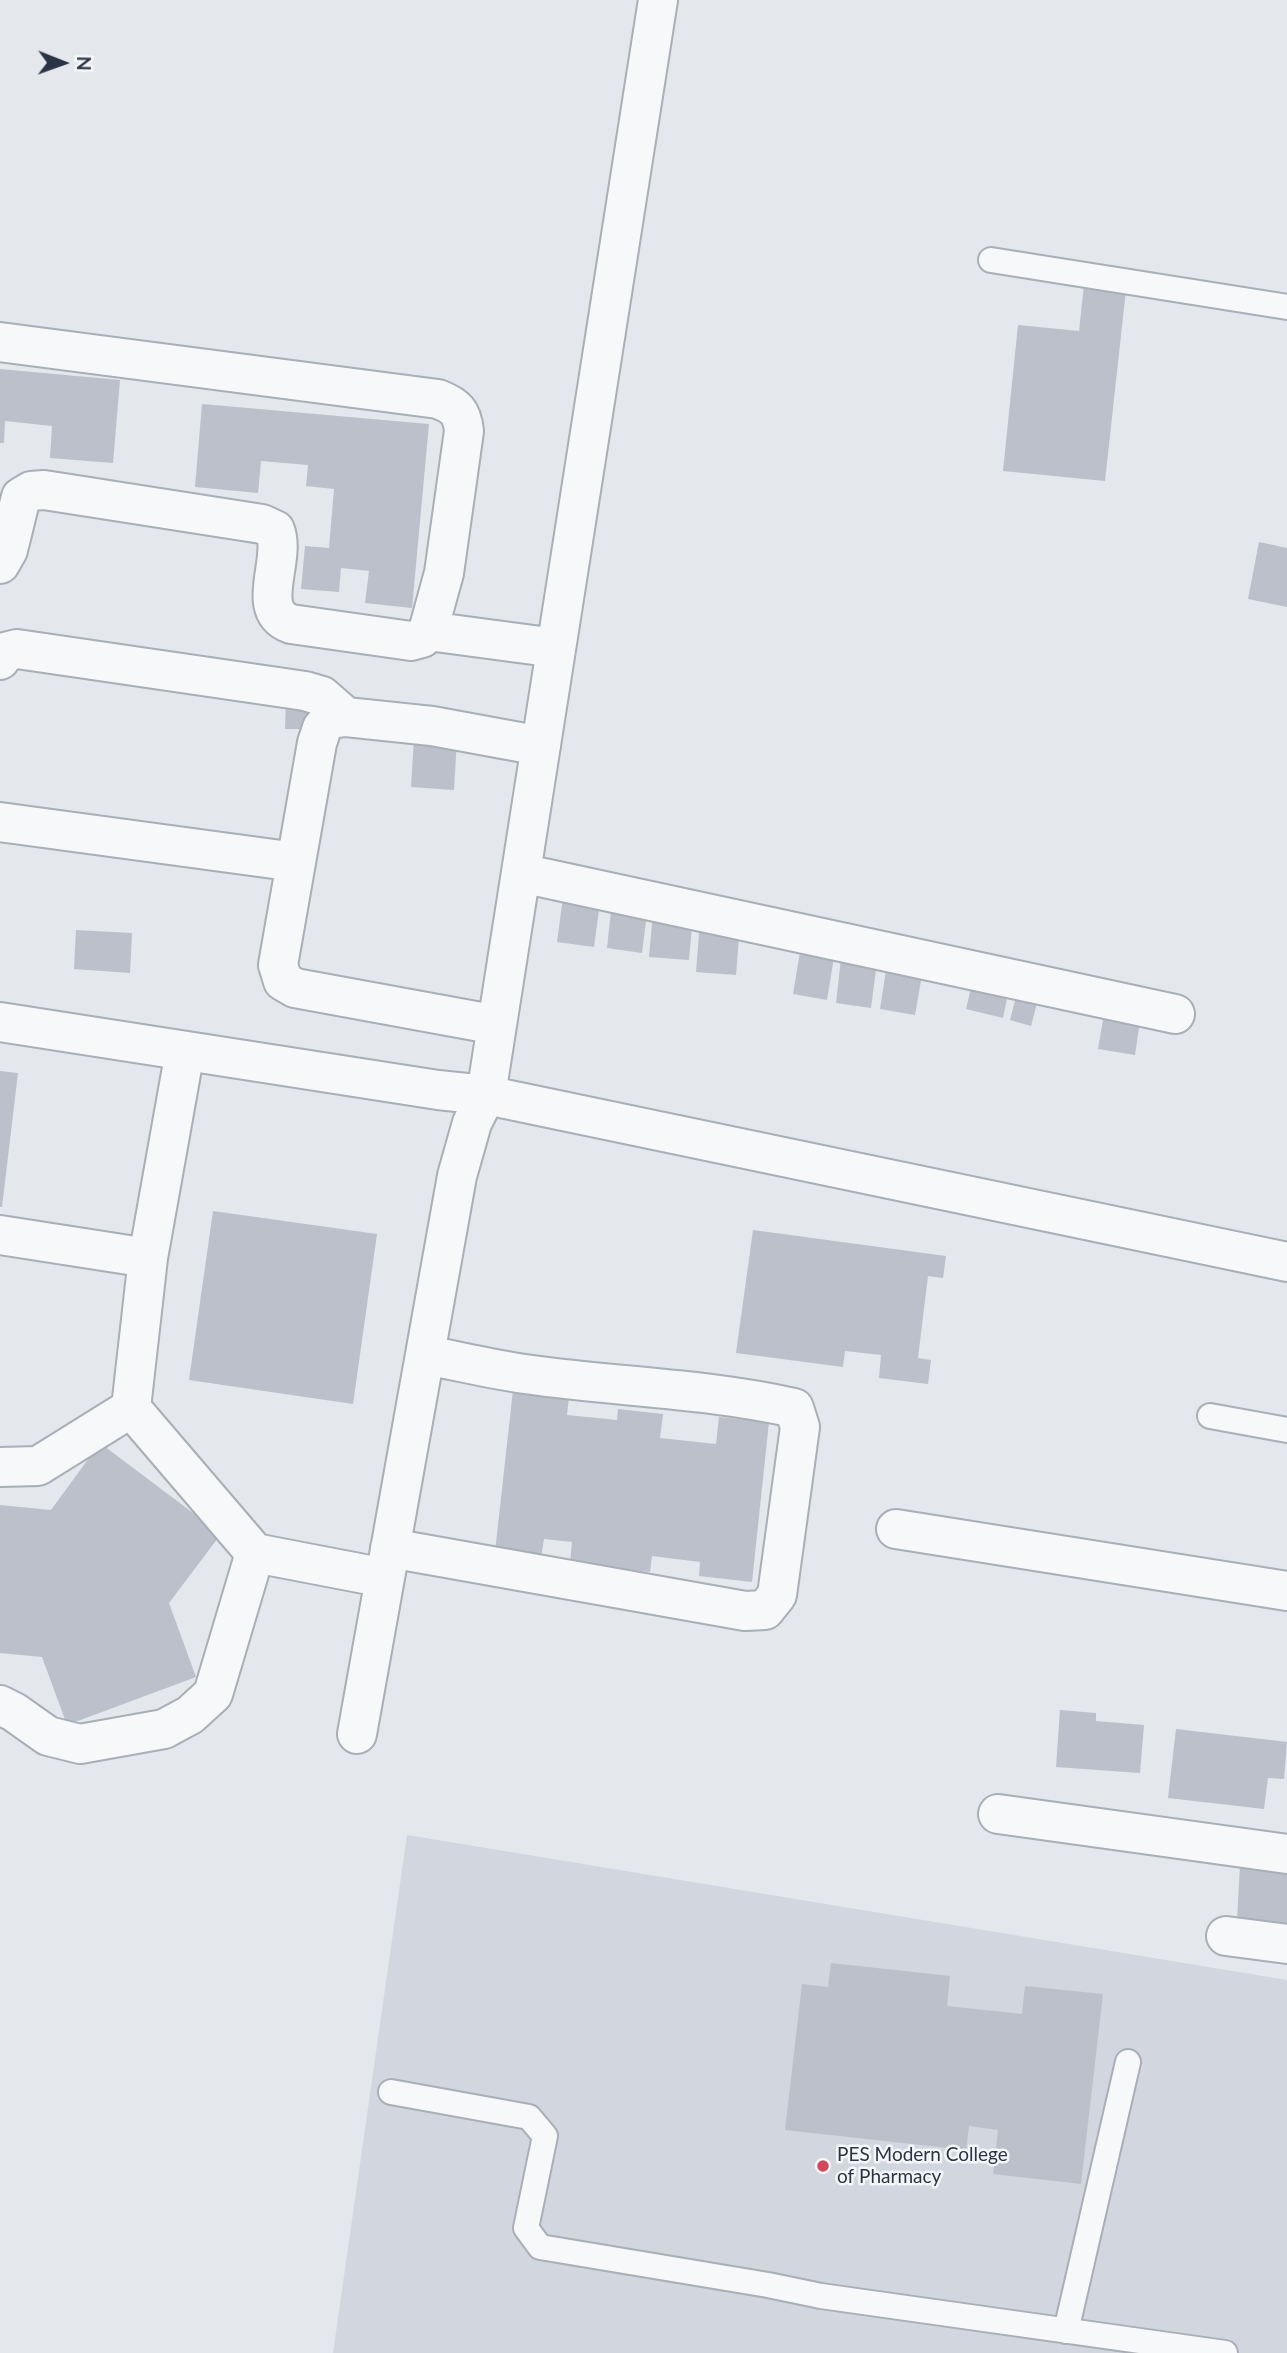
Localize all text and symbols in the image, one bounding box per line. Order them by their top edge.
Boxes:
north arrow [28,28,98,98]
text: N [73,56,96,71]
place label: PES Modern College of Pharmacy [837,2144,1008,2188]
marker: PES Modern College of Pharmacy [815,2158,831,2174]

